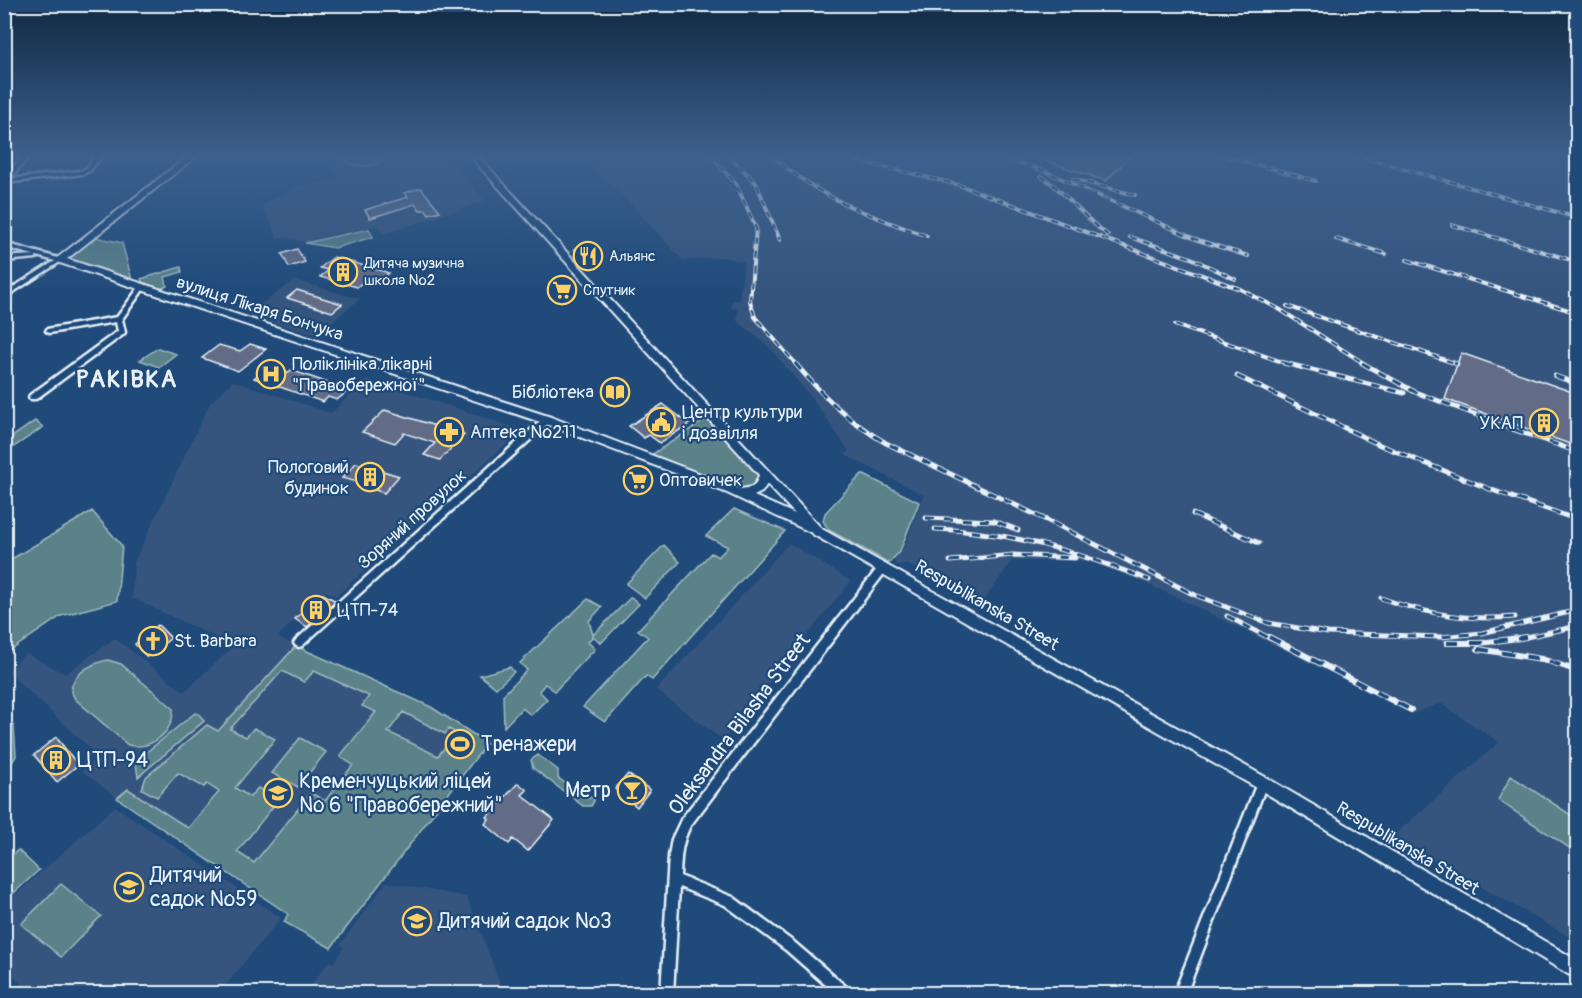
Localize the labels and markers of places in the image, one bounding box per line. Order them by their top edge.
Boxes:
restaurant icon: Альянс [572,240,604,272]
place label: Альянс [609,247,656,266]
place label: Дитяча музична школа №2 [363,254,464,290]
building icon: Дитяча музична школа №2 [327,256,359,288]
supermarket icon: Спутник [546,274,578,306]
place label: Спутник [583,281,636,300]
place label: Поліклініка лікарні "Правобережної" [292,353,432,397]
hospital icon: Поліклініка лікарні "Правобережної" [255,358,287,390]
library icon: Бібліотека [599,376,631,408]
place label: Бібліотека [512,381,594,404]
place label: Центр культури і дозвілля [682,401,802,445]
public building icon: Центр культури і дозвілля [645,406,677,438]
building icon: УКАП [1528,407,1560,439]
place label: УКАП [1479,412,1523,435]
pharmacy icon: Аптека №211 [433,416,465,448]
place label: Аптека №211 [470,421,576,444]
place label: Пологовий будинок [268,456,349,500]
building icon: Пологовий будинок [354,461,386,493]
supermarket icon: Оптовичек [622,464,654,496]
place label: Оптовичек [659,469,742,492]
building icon: ЦТП-74 [300,594,332,626]
place label: ЦТП-74 [337,599,399,622]
church icon: St. Barbara [137,625,169,657]
place label: St. Barbara [174,630,257,653]
sports icon: Тренажери [444,728,476,760]
place label: Тренажери [481,731,576,758]
building icon: ЦТП-94 [40,744,72,776]
place label: ЦТП-94 [77,747,148,774]
place label: Кременчуцький ліцей № 6 "Правобережний" [299,768,503,819]
bar icon: Метр [616,774,648,806]
school or university icon: Кременчуцький ліцей № 6 "Правобережний" [262,777,294,809]
place label: Метр [565,777,611,804]
place label: Дитячий садок №59 [149,862,257,913]
school or university icon: Дитячий садок №59 [113,871,145,903]
school or university icon: Дитячий садок №3 [401,905,433,937]
place label: Дитячий садок №3 [437,908,612,935]

